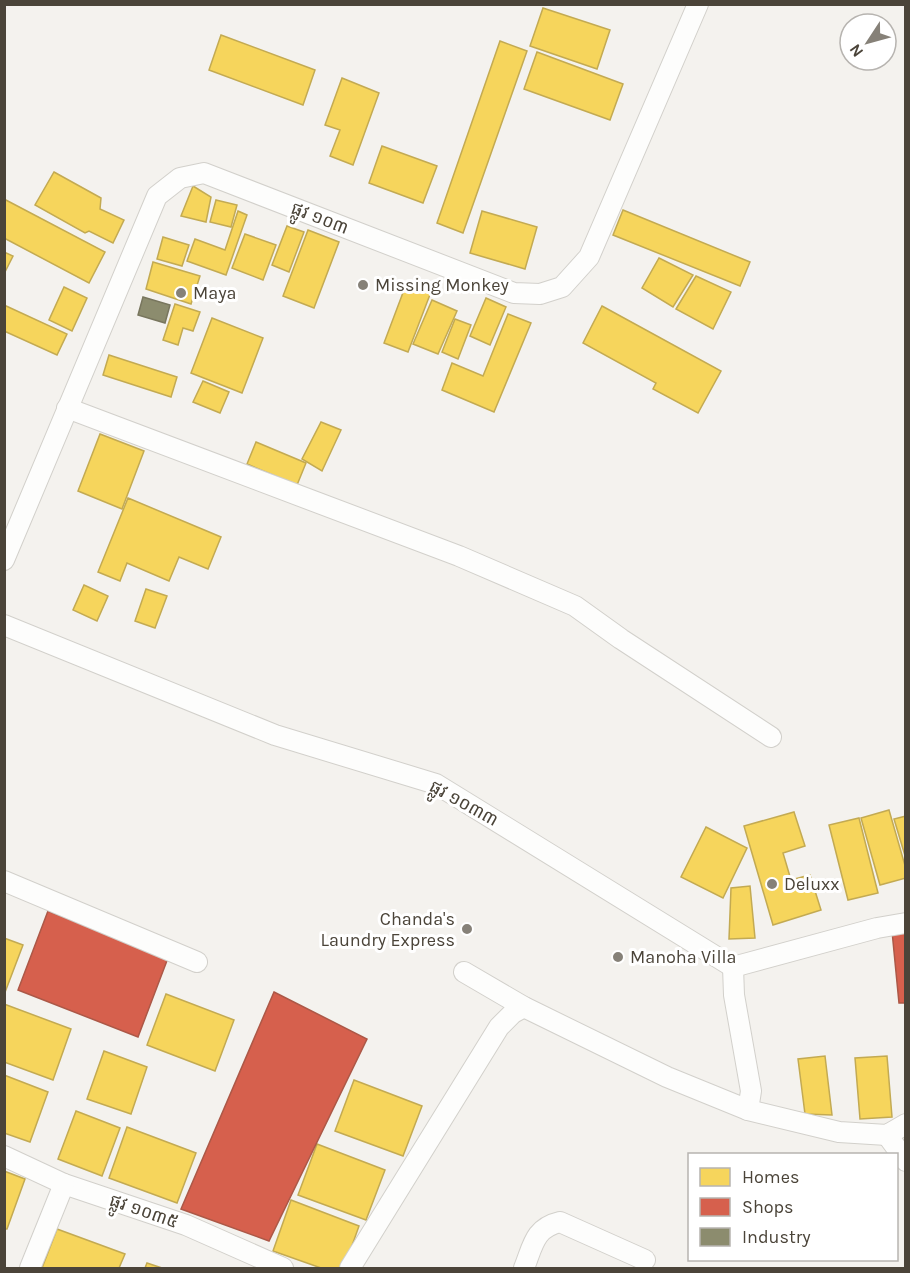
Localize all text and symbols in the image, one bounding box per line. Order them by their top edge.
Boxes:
north arrow [838,12,898,72]
text: N [845,40,867,61]
street label: ផ្លូវ ១០៣ [286,197,352,244]
place label: Missing Monkey [375,274,510,296]
marker: Missing Monkey [356,278,370,292]
place label: Maya [193,282,236,304]
marker: Maya [174,286,188,300]
street label: ផ្លូវ ១០៣៣ [423,775,502,836]
place label: Deluxx [784,873,839,895]
marker: Deluxx [765,877,779,891]
place label: Chanda's Laundry Express [321,908,455,951]
marker: Chanda's Laundry Express [460,922,474,936]
place label: Manoha Villa [630,946,736,968]
marker: Manoha Villa [611,950,625,964]
legend [688,1153,898,1261]
text: Homes [742,1166,799,1188]
street label: ផ្លូវ ១០៣៥ [105,1189,181,1238]
text: Shops [742,1196,794,1218]
text: Industry [742,1226,811,1248]

